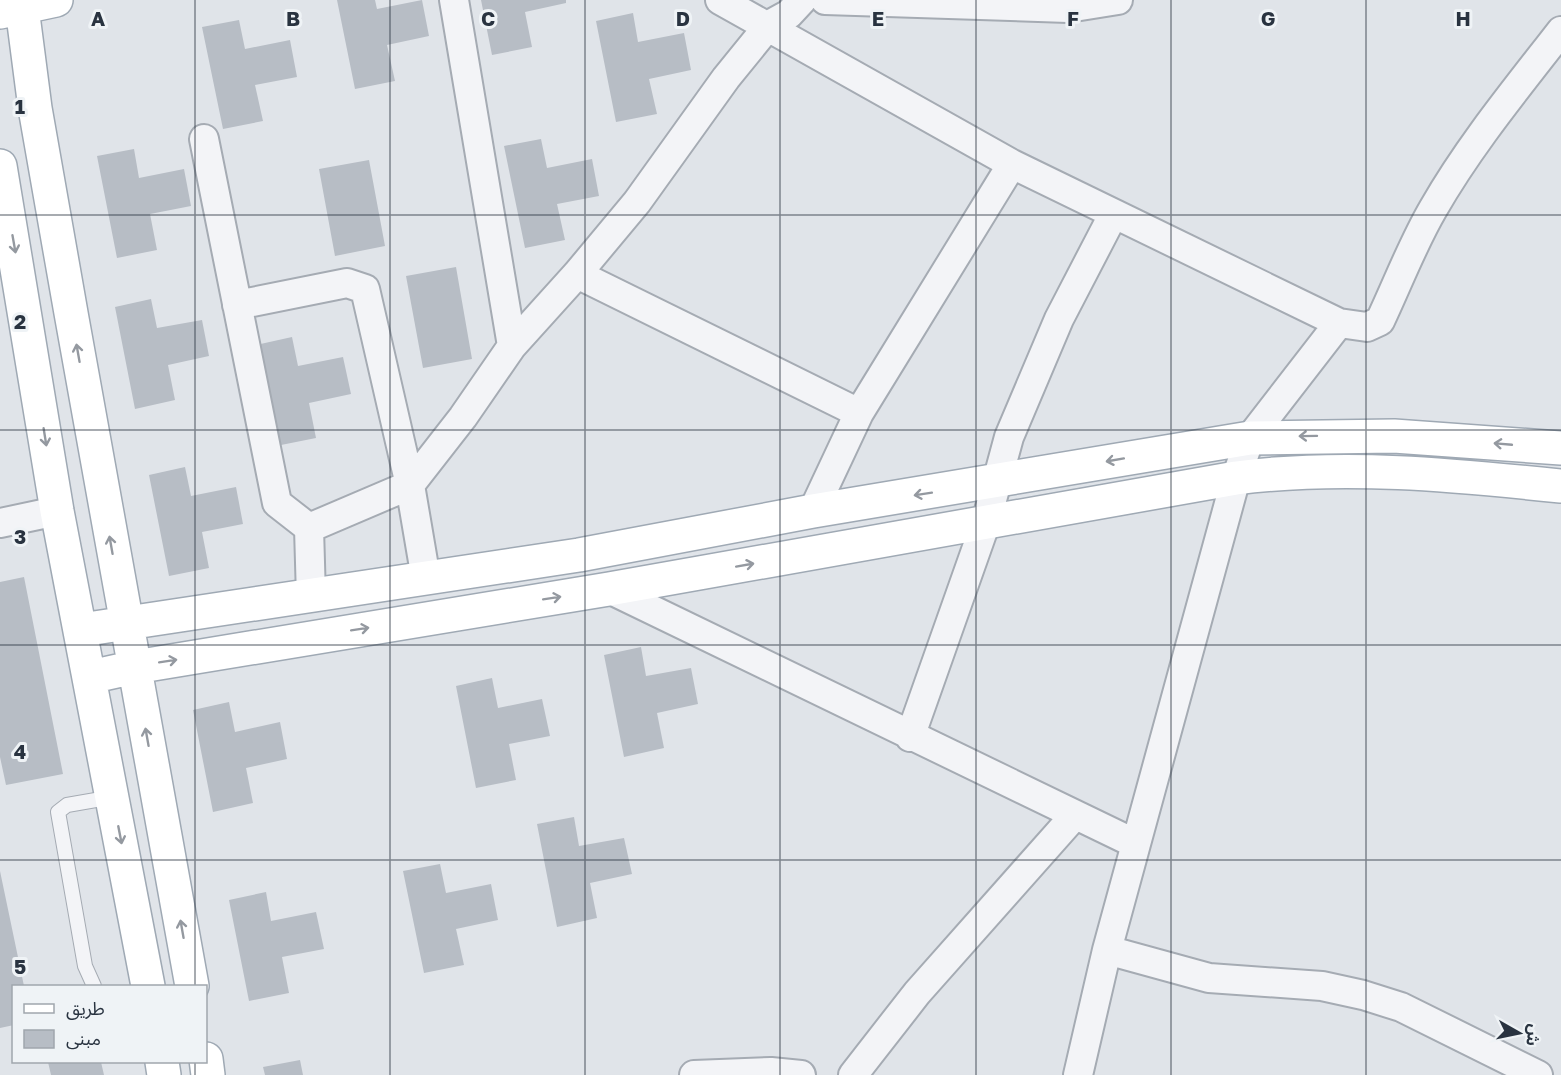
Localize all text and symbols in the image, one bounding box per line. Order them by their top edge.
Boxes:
text: A [91,6,105,30]
text: B [286,6,300,30]
text: C [481,6,495,30]
text: D [676,6,690,30]
text: E [872,6,884,30]
text: F [1067,6,1079,30]
text: G [1261,6,1275,30]
text: H [1455,6,1471,30]
text: 1 [15,94,25,118]
one-way arrow [9,234,20,254]
text: 2 [14,309,26,333]
one-way arrow [72,344,83,364]
one-way arrow [40,427,51,446]
one-way arrow [1298,430,1318,442]
one-way arrow [1493,438,1513,449]
one-way arrow [1105,455,1125,466]
one-way arrow [913,488,933,499]
text: 3 [14,524,26,548]
one-way arrow [106,536,117,556]
one-way arrow [734,559,754,570]
one-way arrow [542,592,562,603]
one-way arrow [350,624,369,635]
one-way arrow [157,655,177,666]
one-way arrow [141,728,152,747]
text: 4 [14,739,26,763]
one-way arrow [115,825,126,844]
one-way arrow [176,920,187,939]
text: 5 [14,954,26,978]
legend [12,985,207,1063]
text: طريق [66,997,105,1020]
north arrow [1489,1003,1549,1063]
text: ش [1522,1023,1545,1048]
text: مبنى [66,1027,101,1050]

